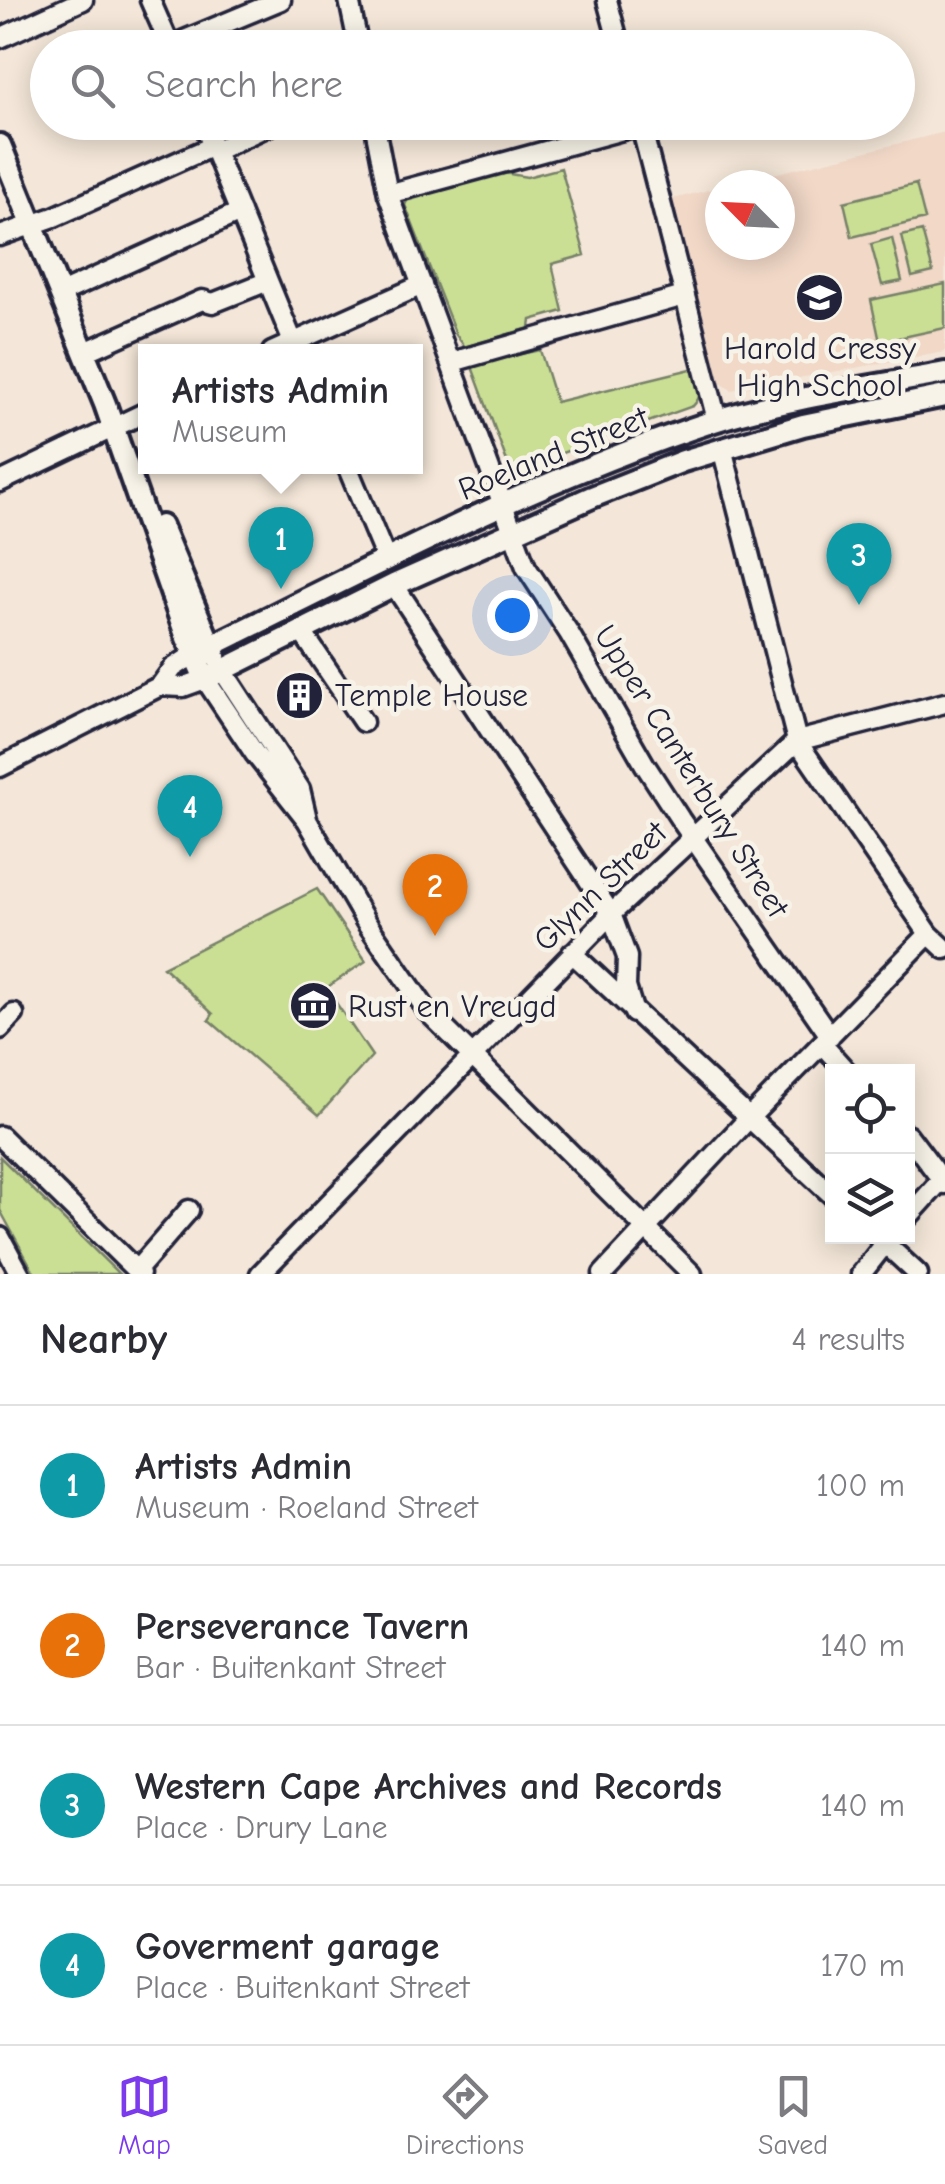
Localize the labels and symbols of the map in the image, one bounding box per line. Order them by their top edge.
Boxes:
north arrow [705,170,795,260]
school or university icon: Harold Cressy High School [794,272,846,324]
place label: Harold Cressy High School [724,330,917,404]
street label: Roeland Street [453,398,654,508]
pin: 1 [248,506,314,589]
pin: 3 [826,522,892,605]
your location [487,590,538,641]
street label: Upper Canterbury Street [586,618,797,925]
building icon: Temple House [274,669,326,721]
place label: Temple House [335,677,528,714]
pin: 4 [158,774,222,857]
street label: Glynn Street [526,813,675,959]
pin: 2 [402,854,468,936]
museum icon: Rust en Vreugd [287,980,339,1032]
place label: Rust en Vreugd [348,988,557,1025]

